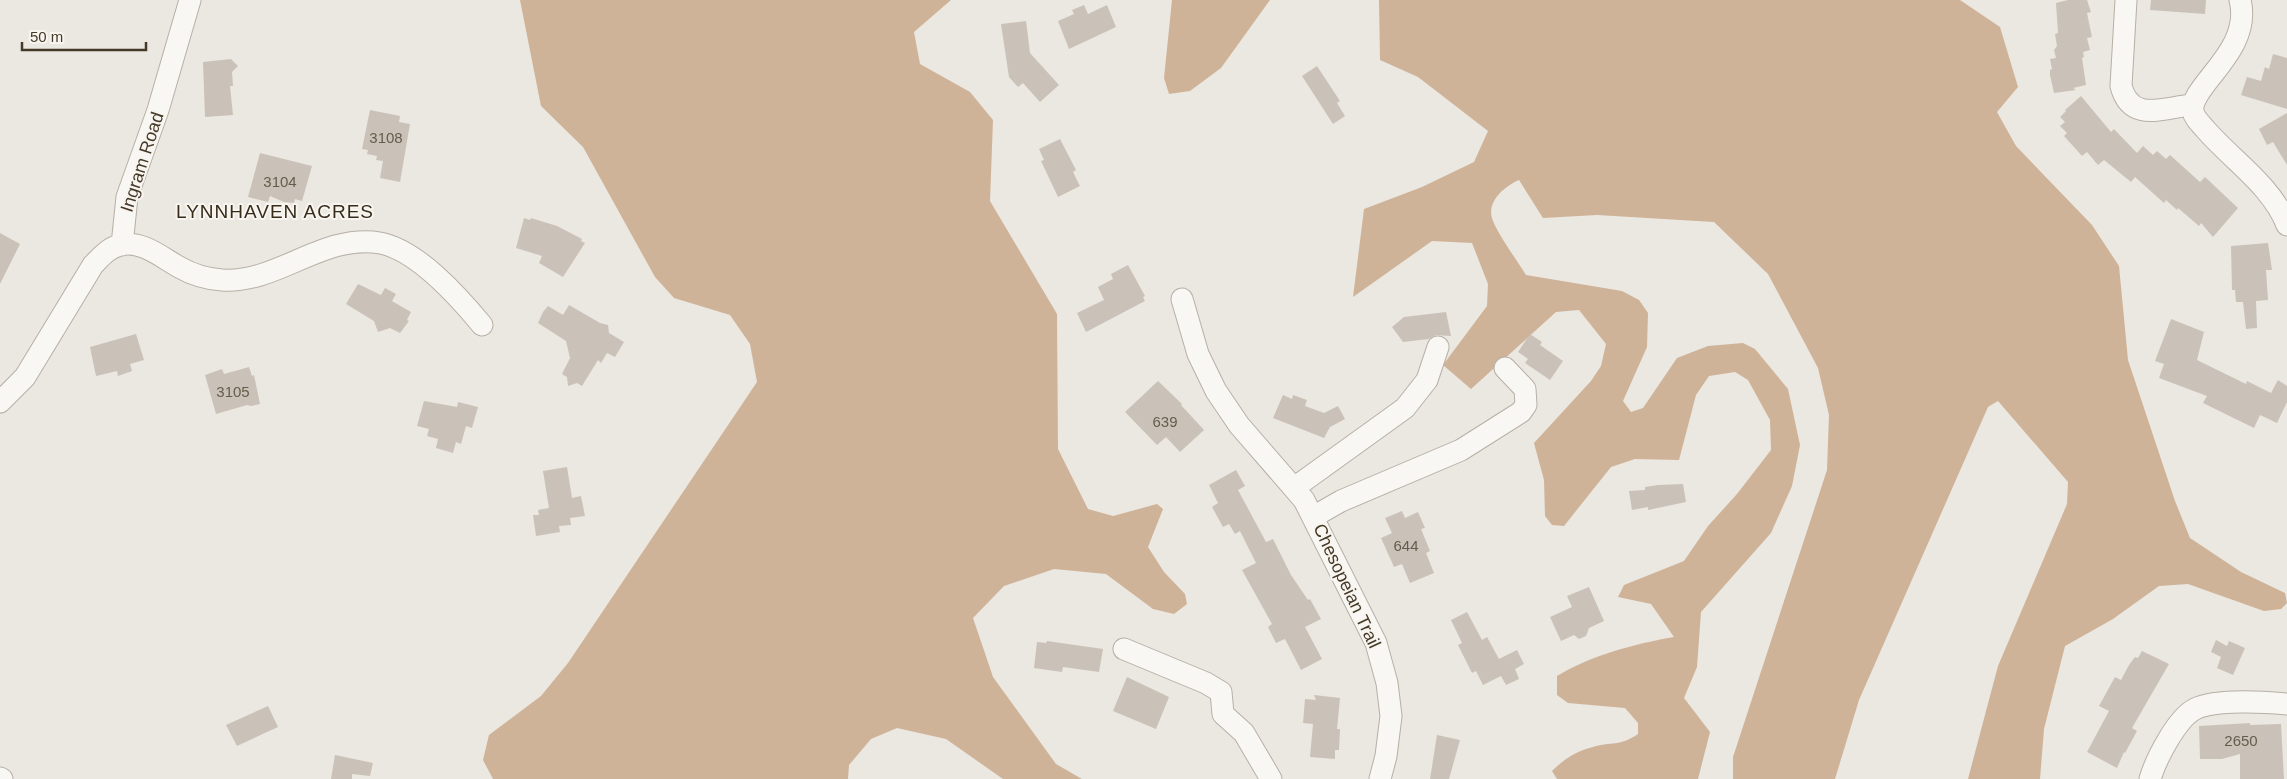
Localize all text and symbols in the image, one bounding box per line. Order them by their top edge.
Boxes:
scale bar [22,20,146,52]
text: 50 m [30,28,63,45]
street label: Ingram Road [116,109,168,215]
house number: 3108 [369,129,403,146]
house number: 3104 [263,173,297,190]
district label: LYNNHAVEN ACRES [176,201,374,222]
house number: 3105 [216,383,250,400]
house number: 639 [1152,413,1178,430]
street label: Chesopeian Trail [1309,521,1385,651]
house number: 644 [1393,537,1419,554]
house number: 2650 [2224,732,2258,749]

